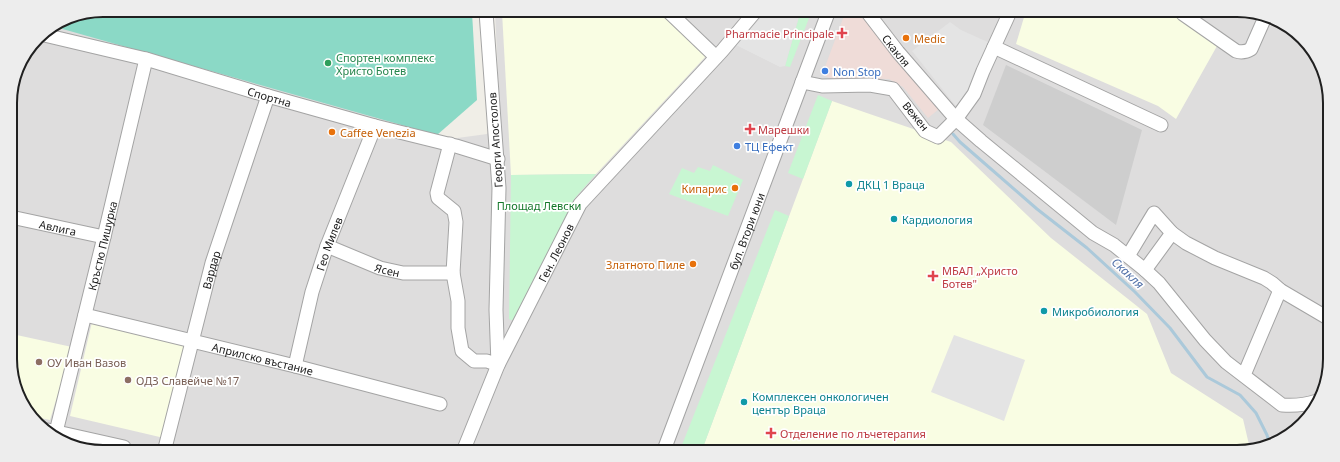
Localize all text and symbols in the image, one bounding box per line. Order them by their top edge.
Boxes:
place label: Pharmacie Principale [725,26,834,41]
marker: Pharmacie Principale [837,28,847,38]
street label: Скакля [879,31,914,69]
place label: Medic [914,31,945,46]
marker: Medic [901,33,911,43]
place label: Спортен комплекс Христо Ботев [336,50,434,78]
marker: Спортен комплекс Христо Ботев [323,58,333,68]
place label: Non Stop [833,64,881,79]
marker: Non Stop [820,66,830,76]
street label: Спортна [246,83,293,110]
street label: Георги Апостолов [484,92,506,188]
street label: Вежен [899,98,933,134]
place label: Марешки [758,122,809,137]
marker: Марешки [745,124,755,134]
place label: Caffee Venezia [340,125,416,140]
marker: Caffee Venezia [327,127,337,137]
place label: ТЦ Ефект [745,139,793,154]
marker: ТЦ Ефект [732,141,742,151]
place label: ДКЦ 1 Враца [857,177,925,192]
marker: ДКЦ 1 Враца [844,179,854,189]
place label: Кипарис [682,181,727,196]
marker: Кипарис [730,183,740,193]
street label: бул. Втори юни [725,190,767,272]
park label: Площад Левски [497,198,581,213]
street label: Кръстю Пишурка [84,199,120,292]
place label: Кардиология [902,212,973,227]
marker: Кардиология [889,214,899,224]
street label: Гео Милев [312,215,345,273]
street label: Авлига [38,216,78,238]
street label: Ген. Леонов [534,221,576,284]
street label: Вардар [198,248,223,291]
water label: Скакля [1108,254,1148,292]
place label: Златното Пиле [606,257,685,272]
street label: Ясен [373,259,401,280]
marker: Златното Пиле [688,259,698,269]
place label: МБАЛ „Христо Ботев" [942,263,1018,291]
marker: МБАЛ „Христо Ботев" [927,270,939,282]
place label: Микробиология [1052,304,1139,319]
marker: Микробиология [1039,306,1049,316]
street label: Априлско въстание [211,339,315,378]
place label: ОУ Иван Вазов [47,355,126,370]
marker: ОУ Иван Вазов [34,357,44,367]
place label: ОДЗ Славейче №17 [136,373,239,388]
marker: ОДЗ Славейче №17 [123,375,133,385]
place label: Комплексен онкологичен център Враца [752,389,889,417]
marker: Комплексен онкологичен център Враца [739,397,749,407]
place label: Отделение по лъчетерапия [780,426,926,441]
marker: Отделение по лъчетерапия [765,427,777,439]

